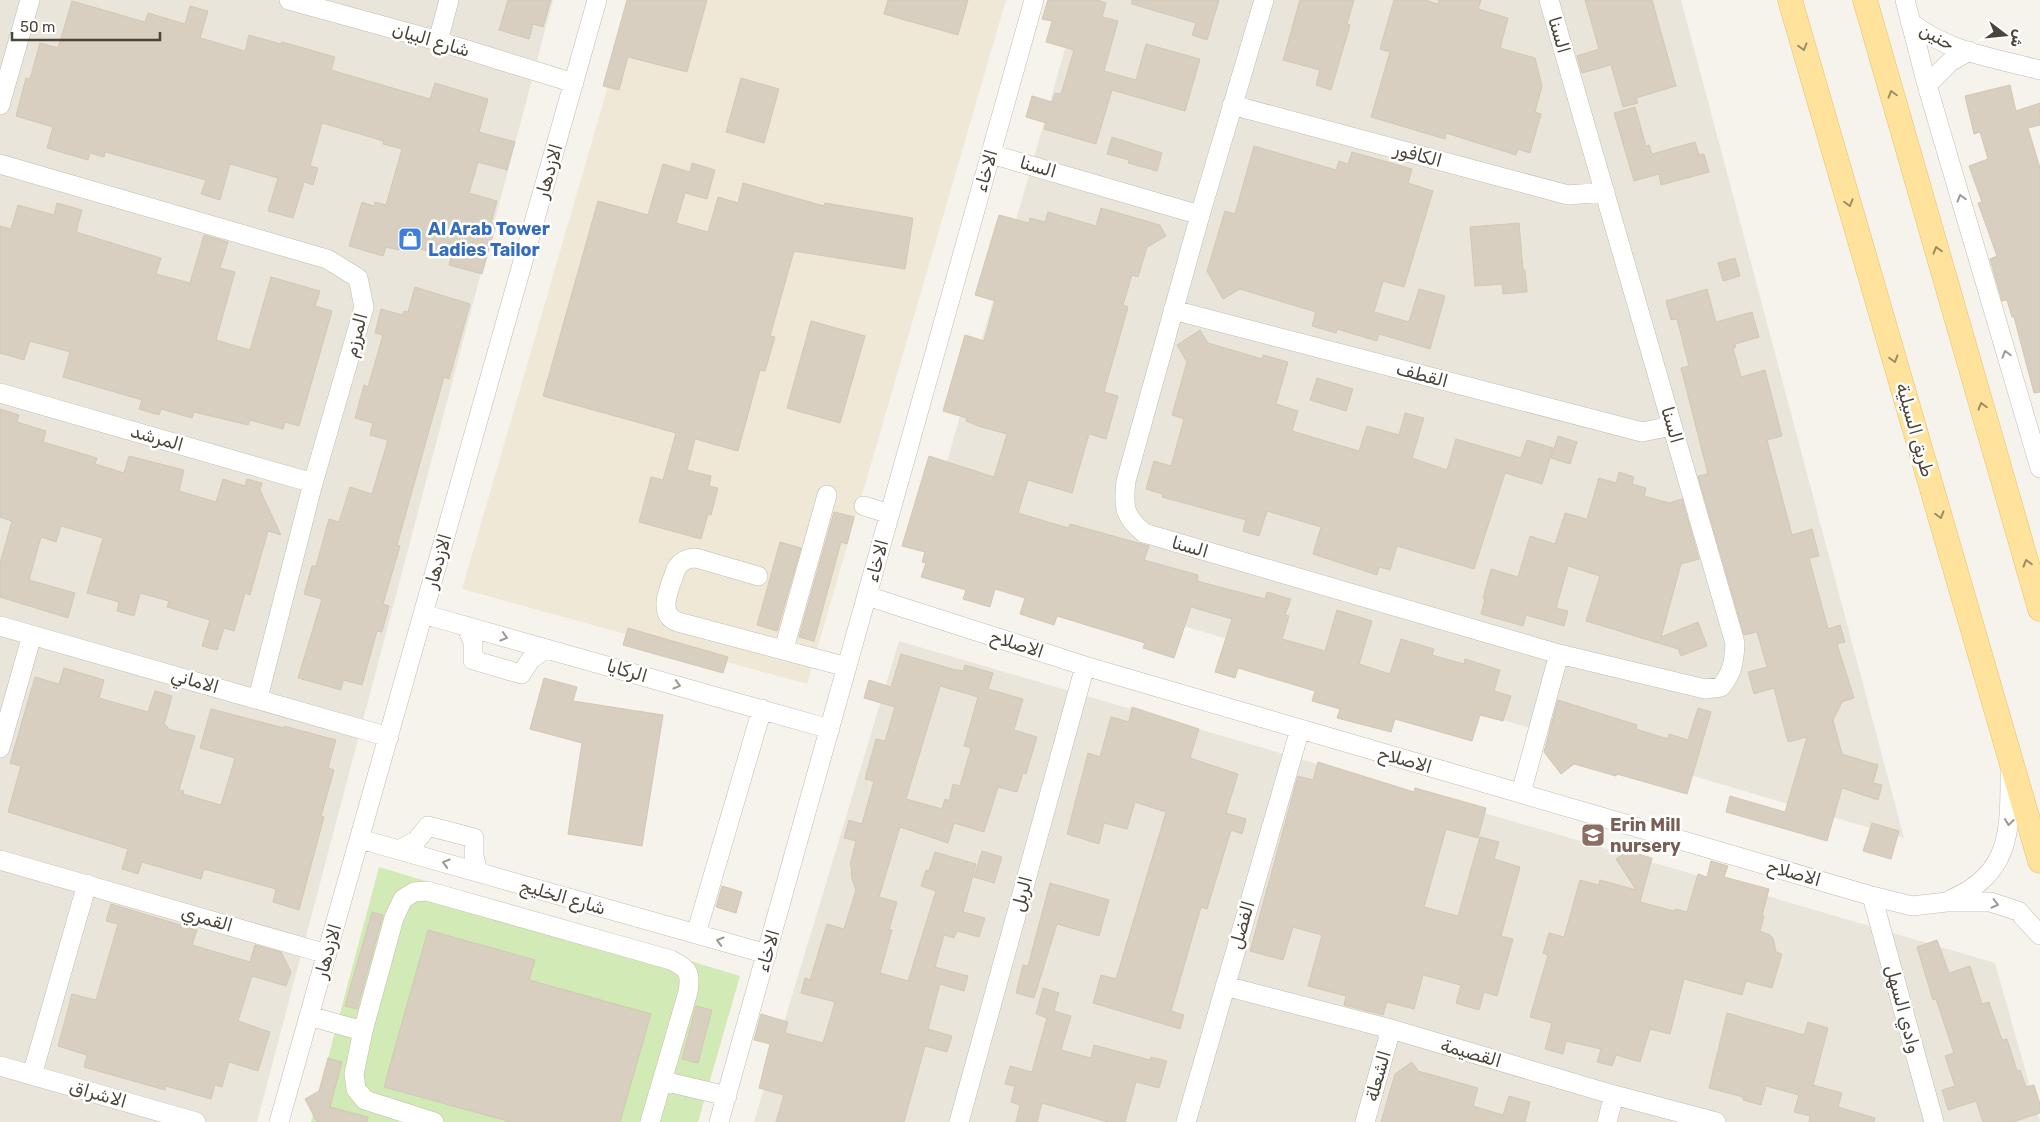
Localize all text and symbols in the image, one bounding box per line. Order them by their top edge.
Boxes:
scale bar [12,10,160,42]
north arrow [1980,10,2030,60]
street label: السنا [1543,14,1575,56]
text: 50 m [20,18,55,36]
street label: شارع البيان [389,18,472,63]
street label: حنين [1916,19,1958,55]
text: ش [2006,28,2028,50]
one-way arrow [1798,42,1808,50]
one-way arrow [1887,90,1897,99]
street label: الكافور [1391,138,1444,172]
street label: الازدهار [530,141,567,202]
street label: الاخاء [969,147,1003,195]
street label: السنا [1017,151,1059,183]
one-way arrow [1956,195,1966,203]
one-way arrow [1843,198,1853,206]
place label: Al Arab Tower Ladies Tailor [428,218,550,261]
shop icon: Al Arab Tower Ladies Tailor [397,226,423,252]
one-way arrow [1932,247,1942,255]
street label: المرزم [340,311,372,359]
one-way arrow [2002,350,2012,359]
one-way arrow [1889,354,1899,362]
street label: القطف [1394,358,1450,392]
street label: طريق السيلية [1891,380,1939,480]
one-way arrow [1977,403,1987,411]
street label: السنا [1656,404,1688,446]
street label: المرشد [128,420,186,456]
one-way arrow [1934,510,1944,518]
street label: الازدهار [419,531,456,592]
street label: السنا [1169,531,1211,563]
street label: الاخاء [861,537,893,585]
one-way arrow [2022,559,2032,567]
street label: الاصلاح [987,625,1046,664]
one-way arrow [499,631,508,641]
street label: الركايا [604,655,650,687]
street label: الاماني [168,664,221,700]
one-way arrow [673,680,681,690]
street label: الاصلاح [1375,742,1434,779]
place label: Erin Mill nursery [1610,814,1681,857]
one-way arrow [2004,819,2015,827]
school or university icon: Erin Mill nursery [1580,822,1606,848]
street label: الاصلاح [1764,855,1823,892]
one-way arrow [442,859,450,869]
street label: شارع الخليج [517,874,608,921]
street label: الربل [1007,874,1037,914]
street label: الفضل [1225,898,1259,952]
one-way arrow [1991,898,2000,909]
street label: القمري [178,901,235,938]
street label: الازدهار [309,921,346,982]
street label: الاخاء [751,927,785,975]
one-way arrow [715,936,724,947]
street label: وادي السهل [1880,962,1925,1056]
street label: القصيمة [1438,1034,1504,1072]
street label: الشعلة [1360,1048,1396,1104]
street label: الاشراق [67,1075,129,1113]

